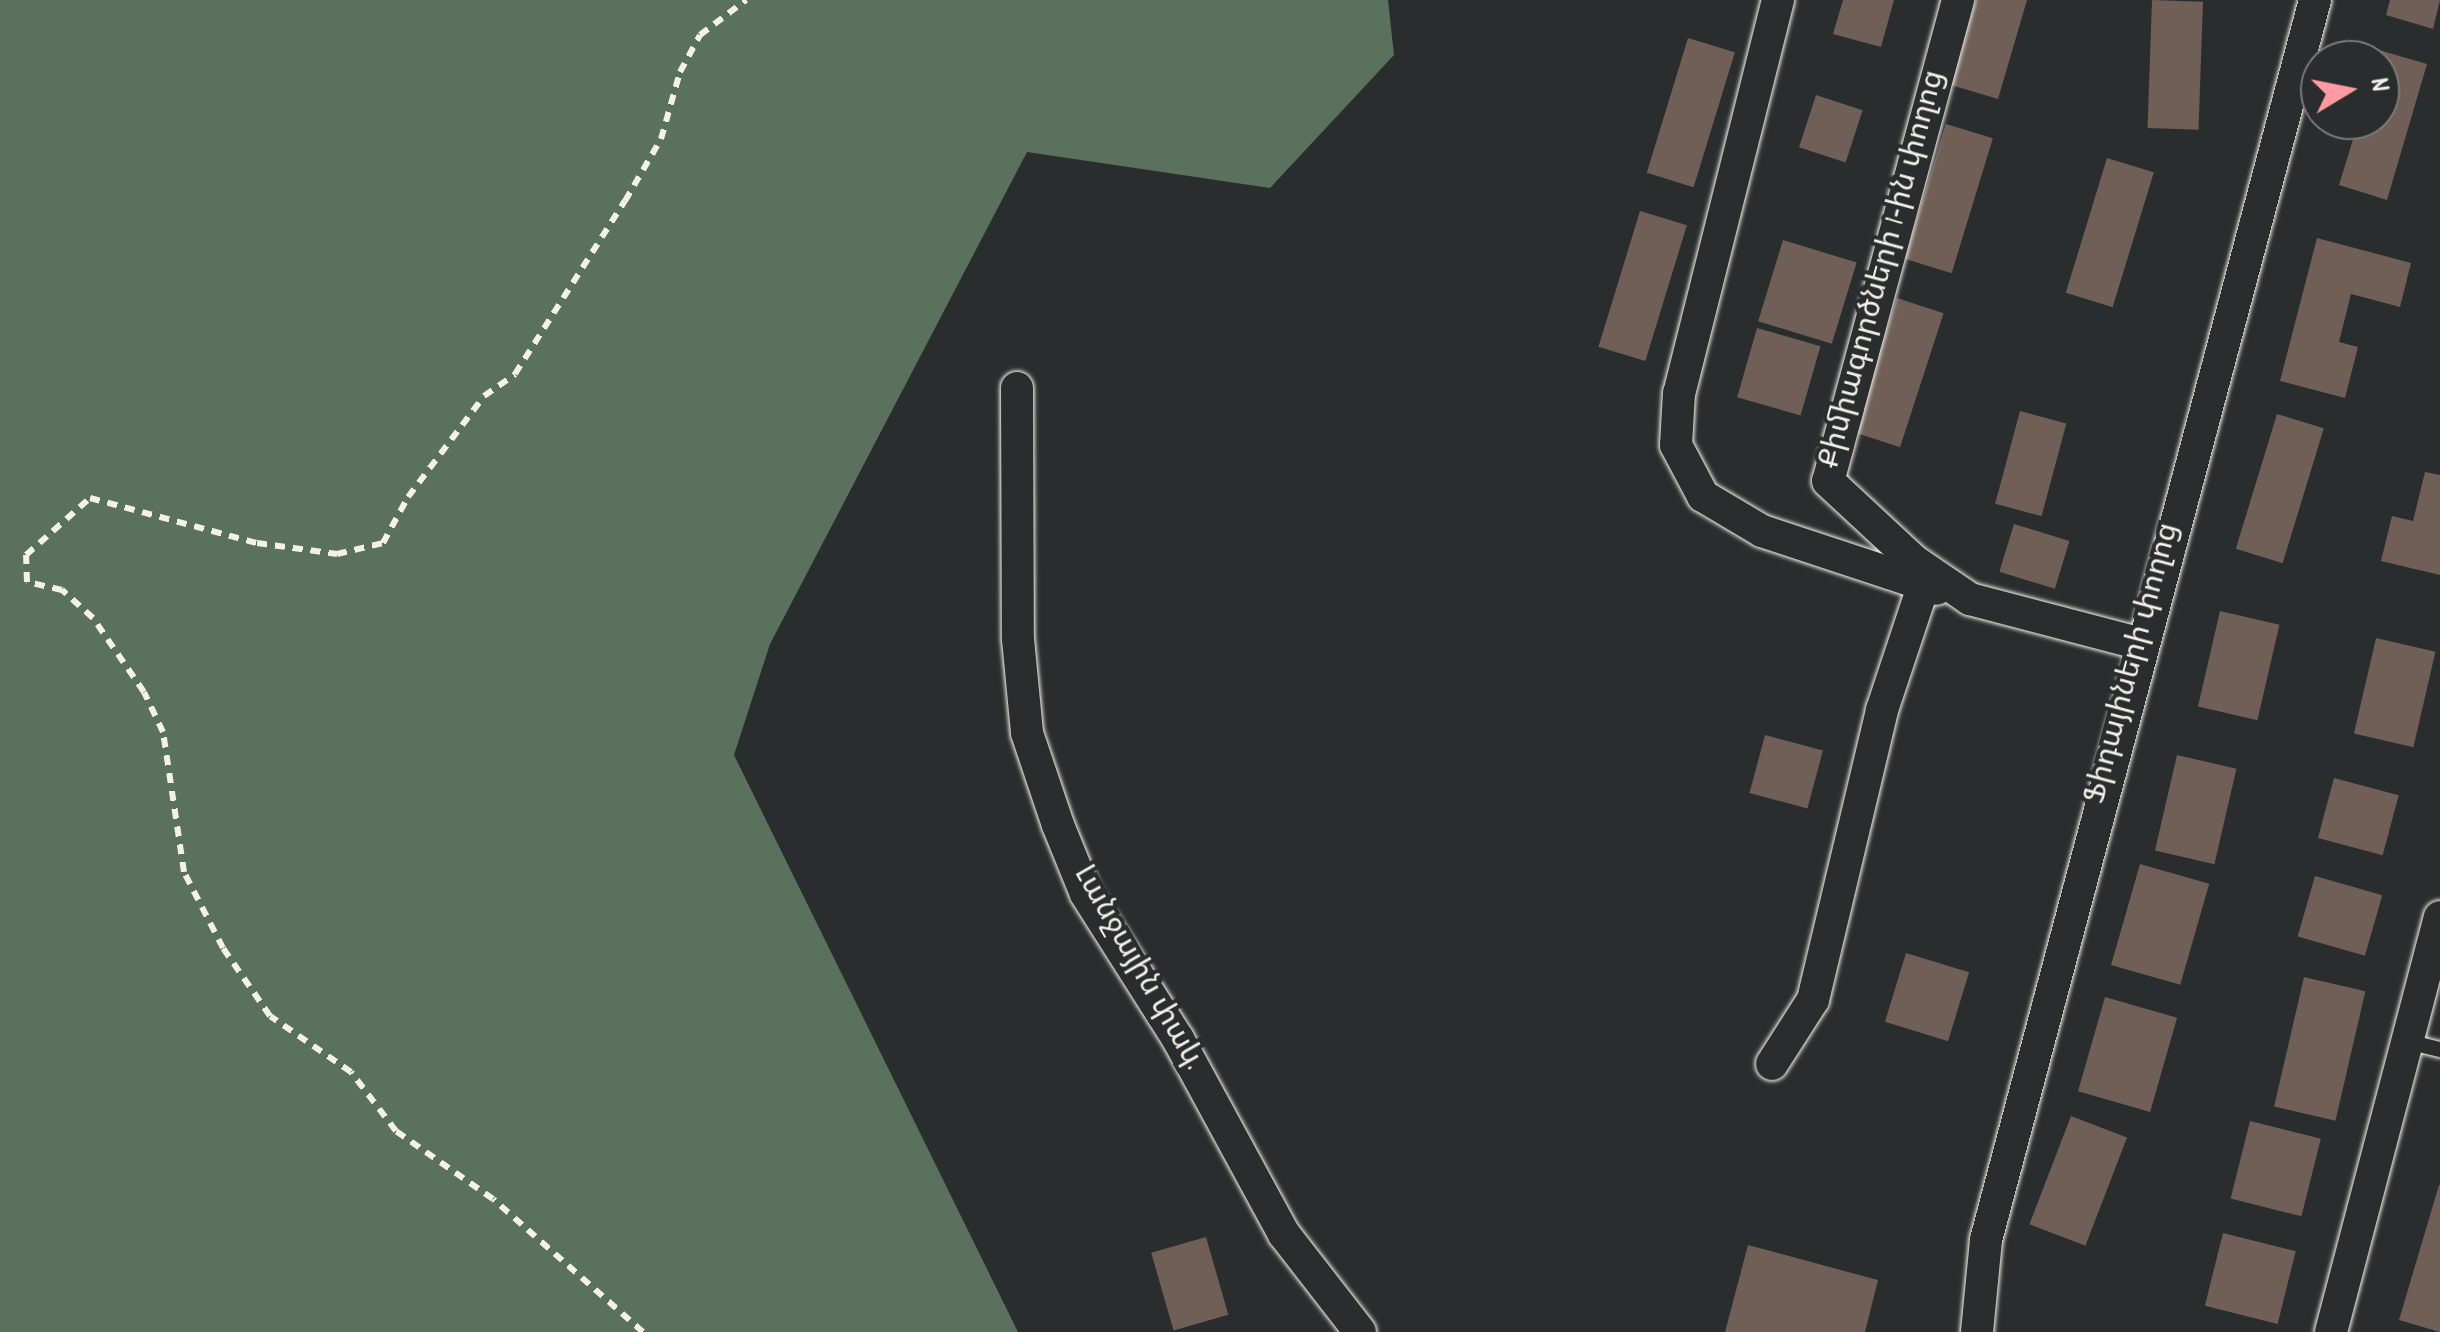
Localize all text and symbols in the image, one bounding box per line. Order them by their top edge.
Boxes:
north arrow [2300,40,2400,140]
street label: Քիմիագործների 1-ին փողոց [1815,67,1955,473]
text: N [2357,75,2398,95]
street label: Ֆիդայիների փողոց [2080,520,2190,808]
street label: Լանջային փակ. [1063,860,1209,1078]

